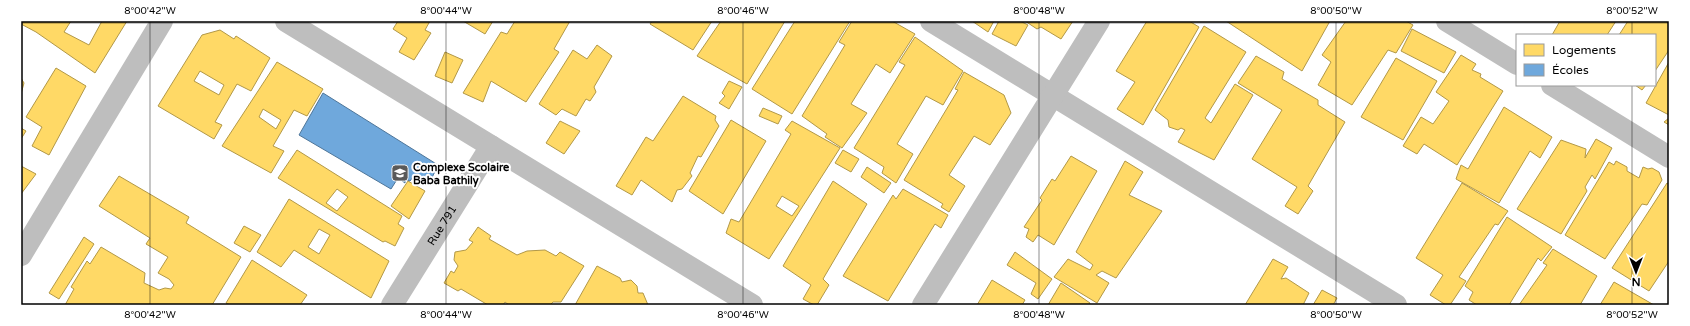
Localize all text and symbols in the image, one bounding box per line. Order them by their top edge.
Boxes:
text: 8°00'42"W [124,5,176,17]
text: 8°00'44"W [420,5,472,17]
text: 8°00'46"W [717,5,769,17]
text: 8°00'48"W [1013,5,1065,17]
text: 8°00'50"W [1310,5,1362,17]
text: 8°00'52"W [1606,5,1658,17]
legend [1516,34,1656,86]
text: Logements [1552,43,1616,57]
text: Écoles [1552,63,1589,77]
place label: Complexe Scolaire Baba Bathily [413,161,510,188]
school or university icon: Complexe Scolaire Baba Bathily [390,163,410,183]
street label: Rue 791 [424,203,459,247]
north arrow [1616,252,1656,292]
text: N [1632,275,1640,288]
text: 8°00'42"W [124,309,176,321]
text: 8°00'44"W [420,309,472,321]
text: 8°00'46"W [717,309,769,321]
text: 8°00'48"W [1013,309,1065,321]
text: 8°00'50"W [1310,309,1362,321]
text: 8°00'52"W [1606,309,1658,321]

